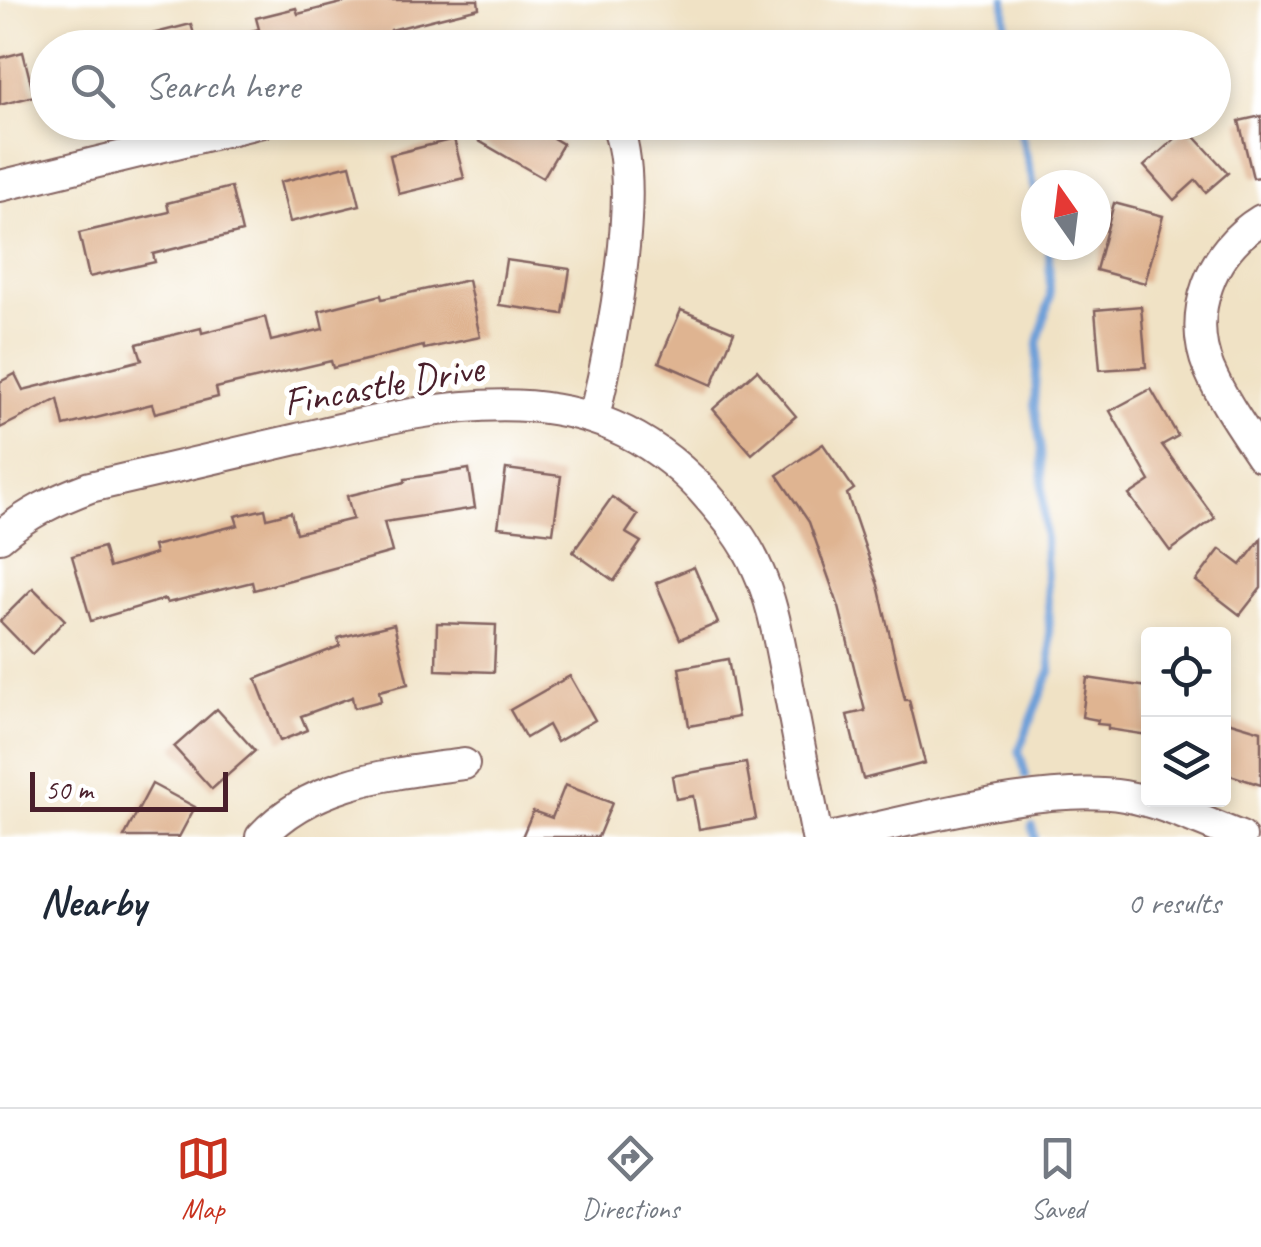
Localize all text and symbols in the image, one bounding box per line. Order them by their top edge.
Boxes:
search box [30,30,1231,140]
icon: search [65,58,120,113]
text: Search here [145,62,300,109]
north arrow [1021,170,1111,260]
street label: Fincastle Drive [279,342,490,427]
map controls [1141,627,1231,807]
button: locate [1141,627,1231,717]
button: layers [1141,717,1231,807]
scale bar [30,767,228,812]
text: 50 m [45,772,93,807]
text: Nearby [40,876,146,929]
text: 0 results [1127,882,1221,923]
tab: Map [176,1131,231,1226]
tab: Directions [582,1131,679,1226]
tab: Saved [1030,1131,1085,1226]

